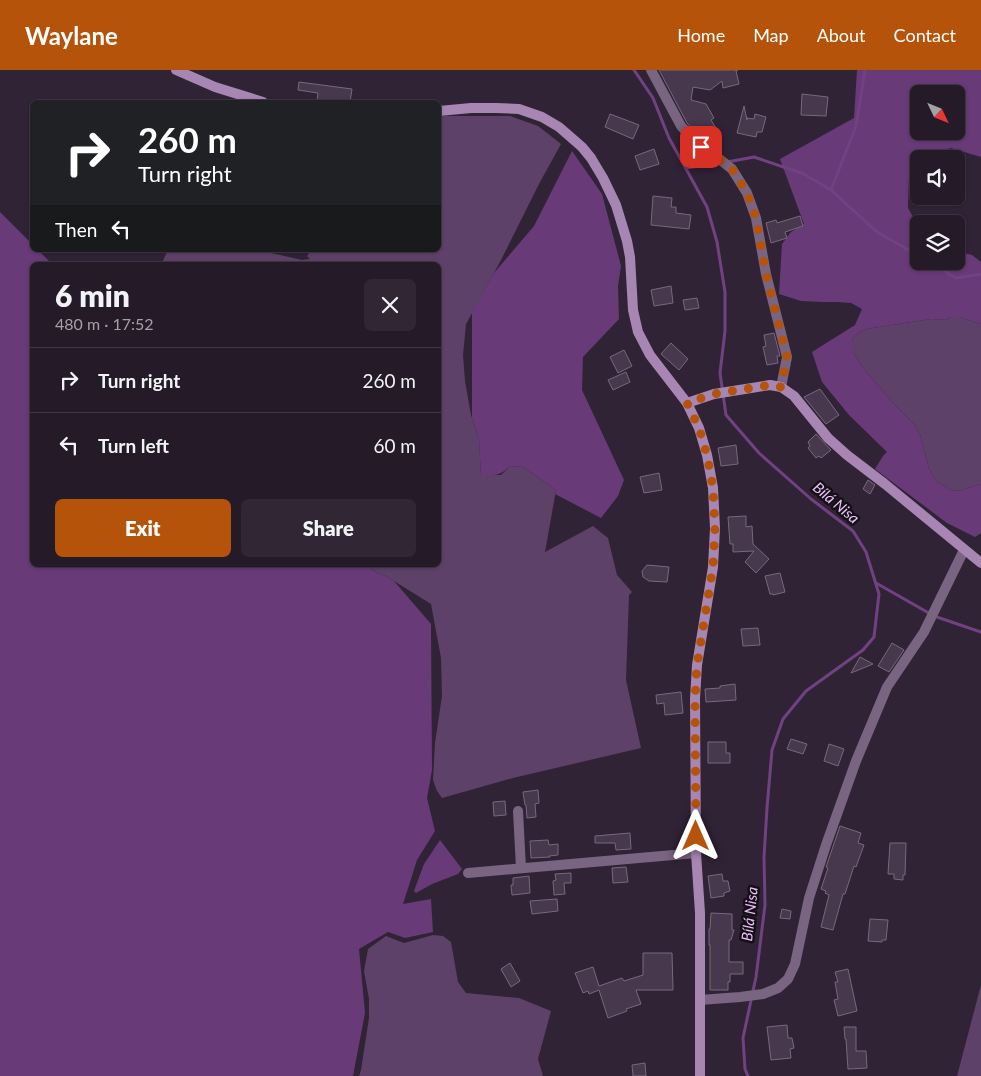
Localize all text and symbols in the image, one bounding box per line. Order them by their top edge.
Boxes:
text: Waylane [25,21,118,50]
text: Home [677,24,725,46]
text: Map [753,24,789,46]
text: About [817,24,866,46]
text: Contact [894,24,956,46]
north arrow [910,85,965,140]
map controls [910,85,965,270]
text: 260 m [138,118,237,160]
icon: right [55,120,120,185]
pin [680,126,722,168]
icon: arrive [687,133,715,161]
button: sound [910,150,965,205]
text: Turn right [138,160,232,187]
icon: left [107,215,135,243]
button: layers [910,215,965,270]
text: Then [55,218,97,241]
text: 6 min [55,277,130,313]
button: close [364,279,416,331]
text: 480 m · 17:52 [55,314,154,333]
icon: right [55,366,83,394]
text: Turn right [98,369,180,392]
text: 260 m [362,369,416,392]
icon: left [55,431,83,459]
text: Turn left [98,434,169,457]
text: 60 m [373,434,416,457]
water label: Bílá Nisa [810,478,864,527]
button: Exit [55,499,231,557]
button: Share [241,499,416,557]
position arrow [669,809,721,861]
water label: Bílá Nisa [737,885,761,942]

